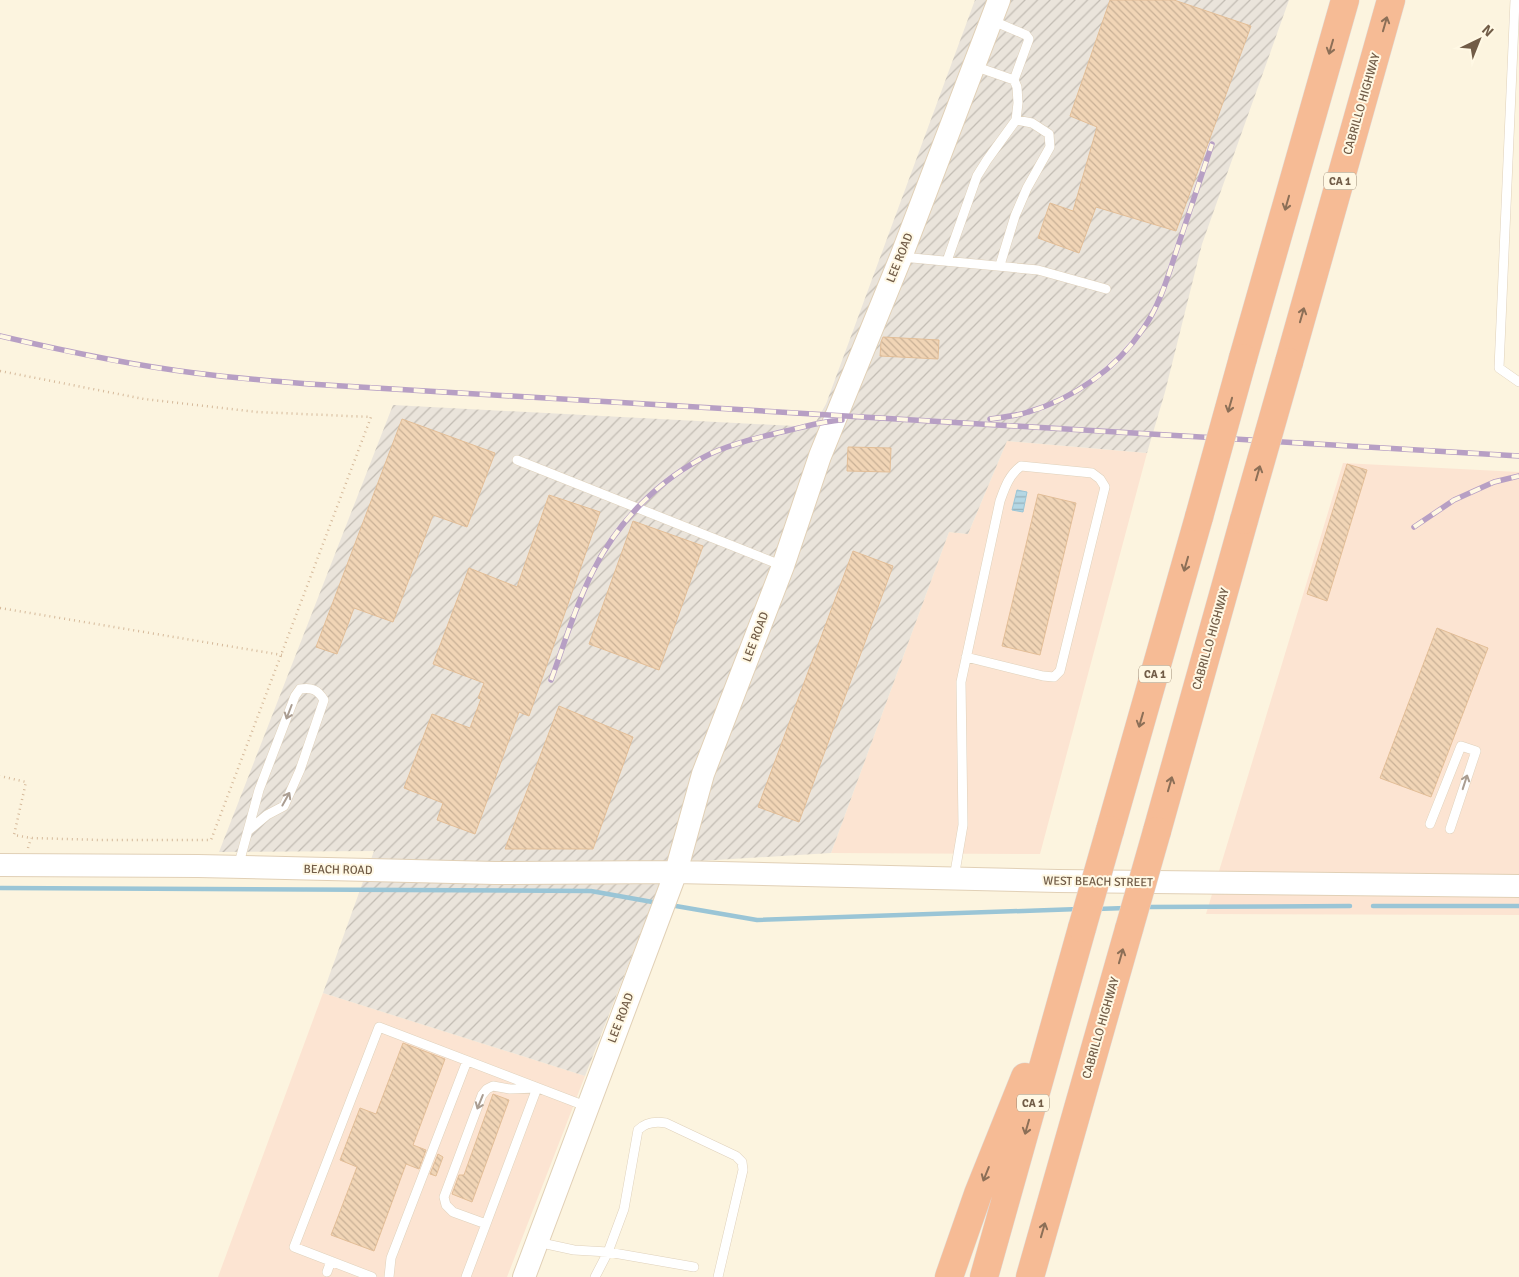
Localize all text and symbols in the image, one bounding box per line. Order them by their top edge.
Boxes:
north arrow [1454,15,1504,65]
one-way arrow [1380,16,1390,32]
text: N [1478,21,1497,40]
one-way arrow [1326,38,1336,54]
street label: CABRILLO HIGHWAY [1340,51,1384,157]
road number: CA 1 [1324,172,1356,190]
one-way arrow [1282,195,1292,211]
street label: LEE ROAD [883,231,917,285]
one-way arrow [1298,307,1308,323]
one-way arrow [1225,397,1235,413]
one-way arrow [1253,465,1263,481]
one-way arrow [1180,555,1190,571]
street label: CABRILLO HIGHWAY [1189,586,1233,692]
street label: LEE ROAD [740,610,772,664]
road number: CA 1 [1139,666,1171,682]
one-way arrow [284,704,293,719]
one-way arrow [1136,712,1146,728]
one-way arrow [1461,775,1471,791]
one-way arrow [1166,776,1175,792]
one-way arrow [281,792,291,807]
street label: BEACH ROAD [303,862,373,878]
street label: WEST BEACH STREET [1043,874,1153,890]
one-way arrow [1117,948,1127,964]
street label: CABRILLO HIGHWAY [1079,975,1123,1081]
street label: LEE ROAD [605,991,637,1045]
one-way arrow [474,1094,484,1109]
road number: CA 1 [1017,1094,1049,1112]
one-way arrow [1021,1119,1031,1135]
one-way arrow [981,1166,990,1181]
one-way arrow [1039,1223,1049,1239]

